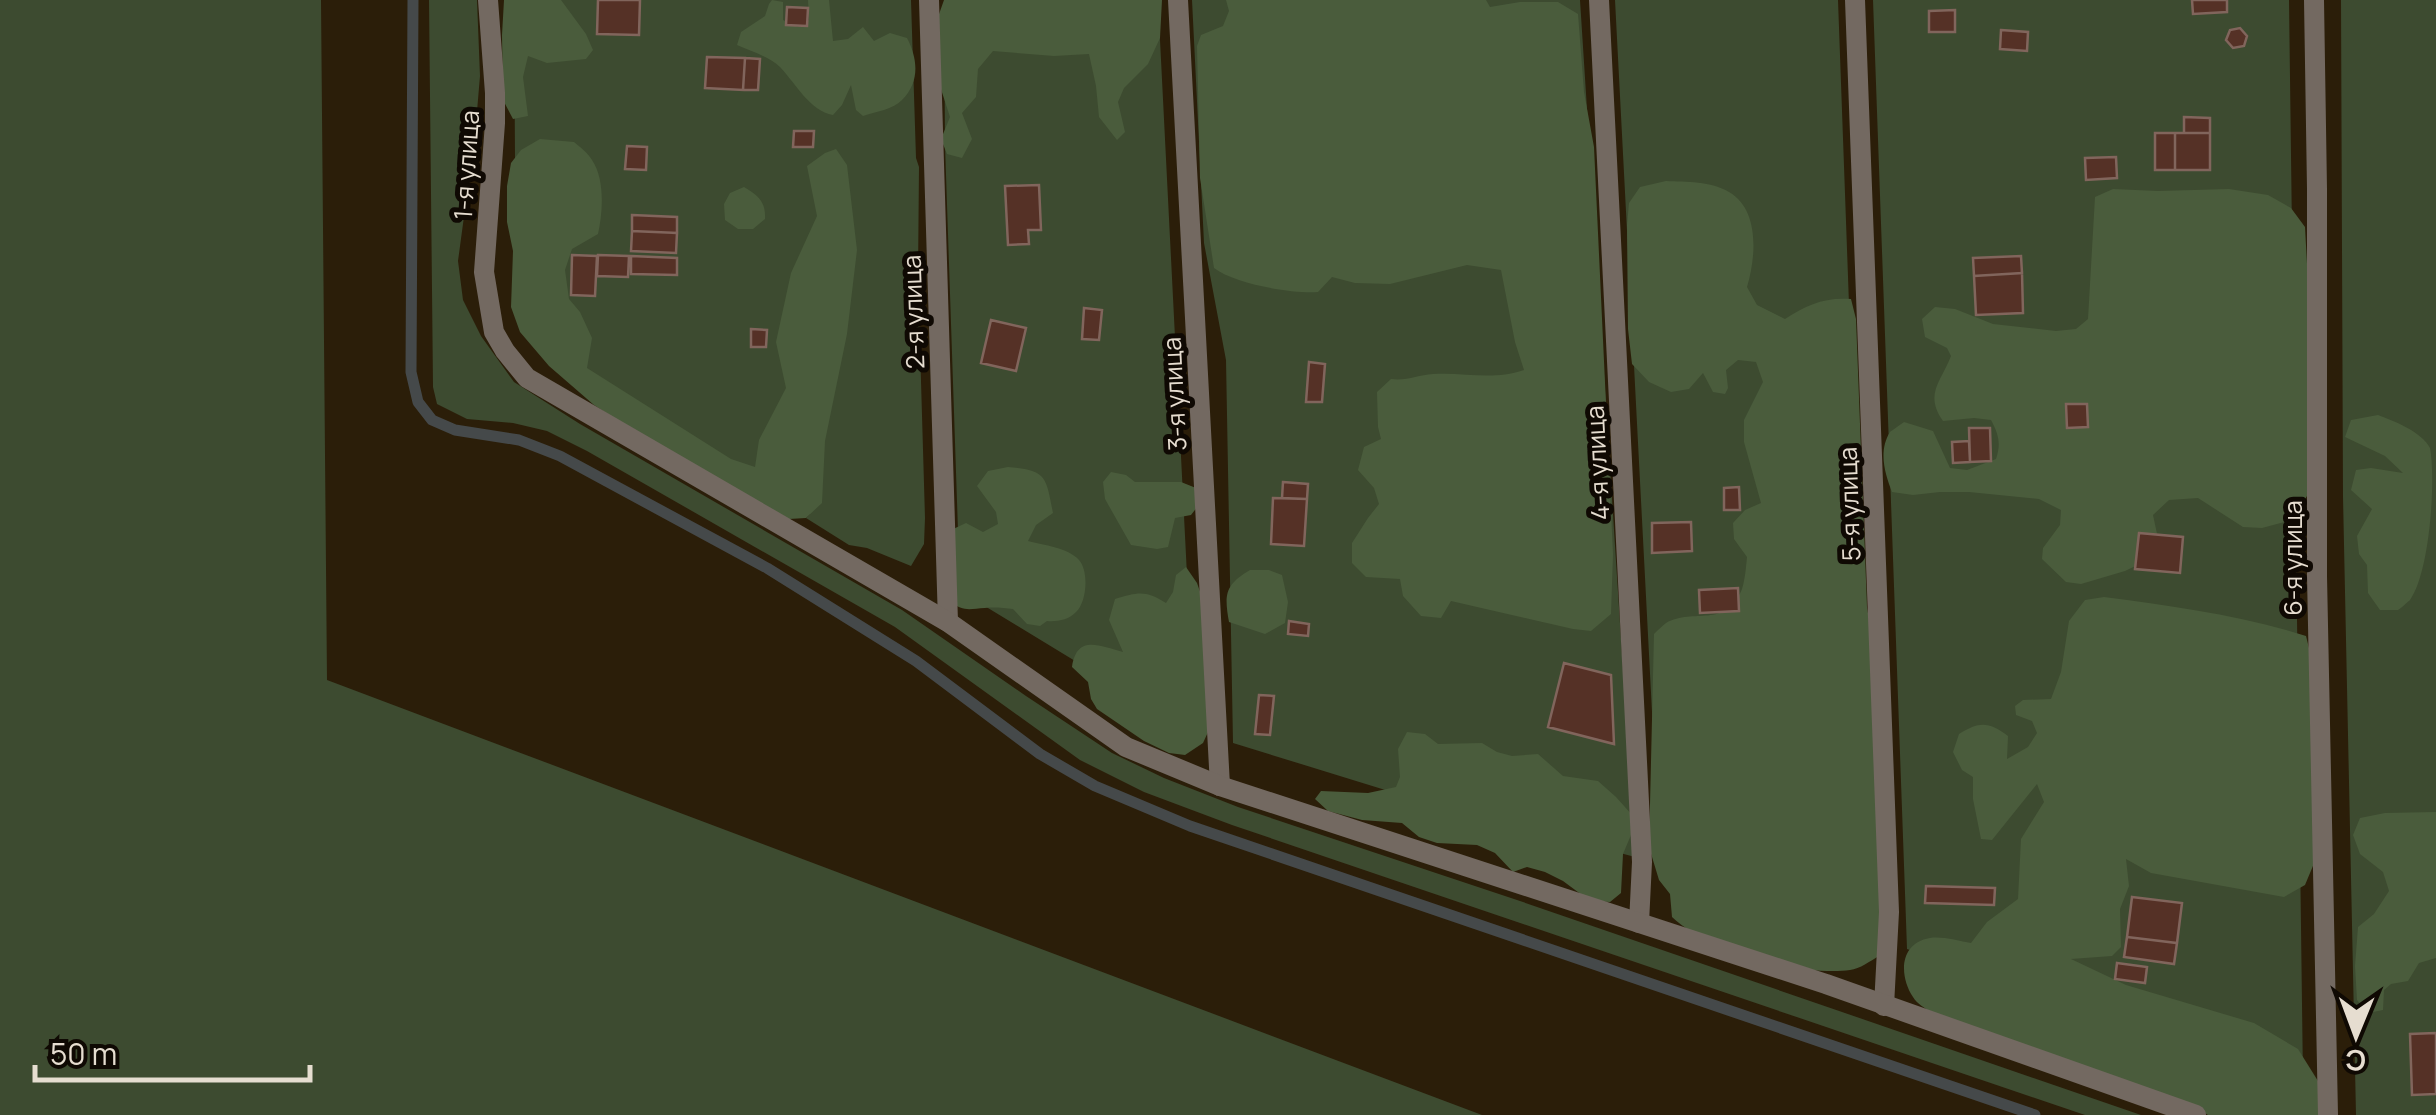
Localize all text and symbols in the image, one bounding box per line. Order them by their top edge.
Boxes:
street label: 1-я улица [445,109,487,221]
street label: 2-я улица [894,254,932,370]
street label: 3-я улица [1154,336,1194,452]
street label: 4-я улица [1577,405,1617,521]
street label: 5-я улица [1830,446,1868,562]
street label: 6-я улица [2275,500,2310,616]
north arrow [2306,985,2406,1085]
scale bar [35,1020,310,1082]
text: 50 m [50,1033,117,1074]
text: С [2345,1042,2366,1080]

